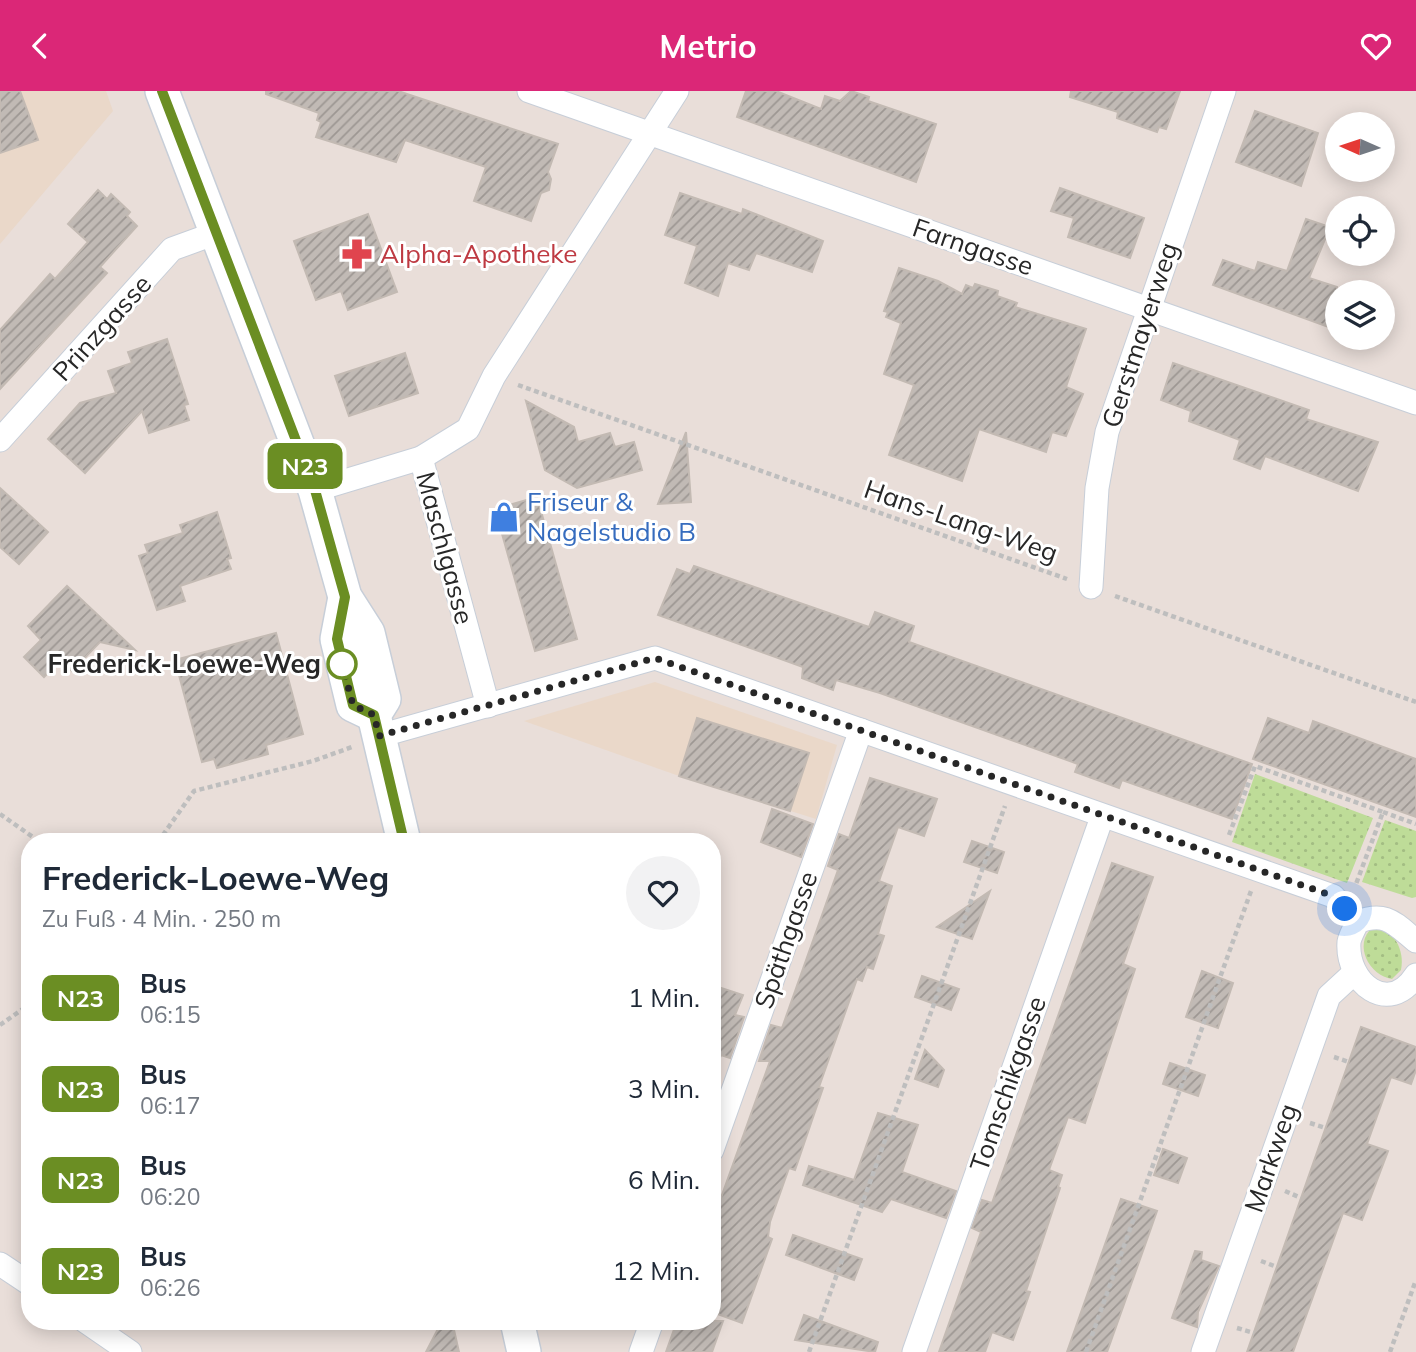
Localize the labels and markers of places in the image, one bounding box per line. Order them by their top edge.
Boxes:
pharmacy icon: Alpha-Apotheke [340,237,374,271]
place label: Alpha-Apotheke [380,237,577,270]
place label: Friseur & Nagelstudio B [527,485,696,548]
shop icon: Friseur & Nagelstudio B [487,500,521,534]
place label: Frederick-Loewe-Weg [47,647,321,680]
marker: Frederick-Loewe-Weg [327,649,357,679]

